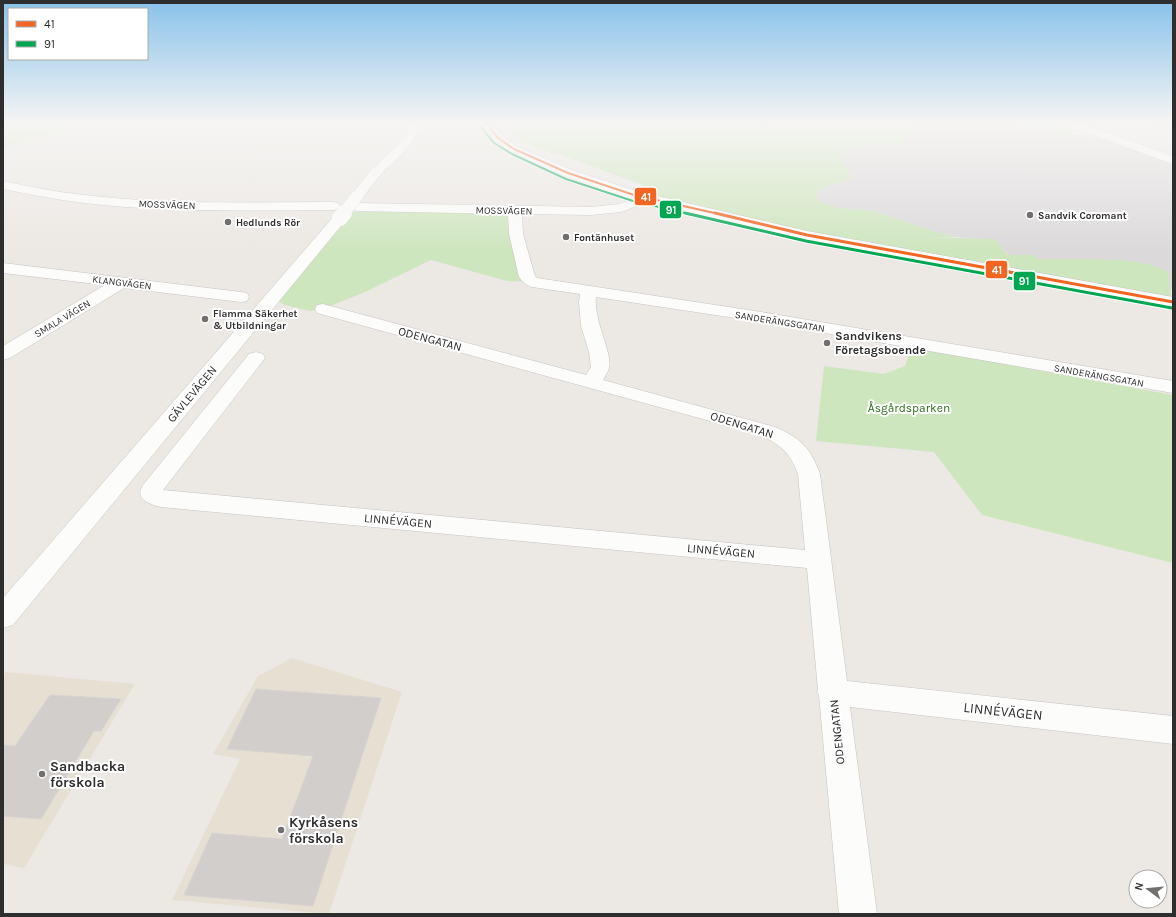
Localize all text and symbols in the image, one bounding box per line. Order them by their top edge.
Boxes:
legend [8,8,148,60]
text: 41 [44,17,55,31]
text: 91 [44,37,55,51]
line badge: 41 [634,187,657,206]
text: 41 [641,191,651,204]
street label: MOSSVÄGEN [138,198,196,212]
line badge: 91 [659,200,682,219]
text: 91 [666,204,676,217]
street label: MOSSVÄGEN [475,205,533,217]
marker: Sandvik Coromant [1025,210,1035,220]
place label: Sandvik Coromant [1038,210,1127,222]
marker: Hedlunds Rör [223,217,233,227]
place label: Hedlunds Rör [236,217,300,229]
marker: Fontänhuset [561,232,571,242]
place label: Fontänhuset [574,232,634,244]
line badge: 41 [985,260,1008,279]
text: 41 [992,264,1002,277]
line badge: 91 [1013,271,1036,291]
street label: KLANGVÄGEN [92,273,152,293]
text: 91 [1019,275,1029,288]
street label: SMALA VÄGEN [32,297,93,340]
place label: Flamma Säkerhet & Utbildningar [213,308,298,332]
street label: SANDERÄNGSGATAN [734,309,826,335]
marker: Flamma Säkerhet & Utbildningar [200,314,210,324]
street label: ODENGATAN [397,324,463,354]
place label: Sandvikens Företagsboende [835,329,926,357]
marker: Sandvikens Företagsboende [822,338,832,348]
street label: SANDERÄNGSGATAN [1053,362,1145,390]
street label: GÄVLEVÄGEN [164,363,220,425]
park label: Åsgårdsparken [868,401,950,415]
street label: ODENGATAN [709,409,775,441]
street label: LINNÉVÄGEN [363,510,433,531]
street label: LINNÉVÄGEN [686,540,756,561]
street label: LINNÉVÄGEN [963,698,1043,724]
street label: ODENGATAN [827,699,847,765]
place label: Sandbacka förskola [50,758,125,791]
marker: Sandbacka förskola [37,769,47,779]
place label: Kyrkåsens förskola [289,814,358,847]
marker: Kyrkåsens förskola [276,825,286,835]
north arrow [1128,869,1168,909]
text: N [1132,881,1146,892]

